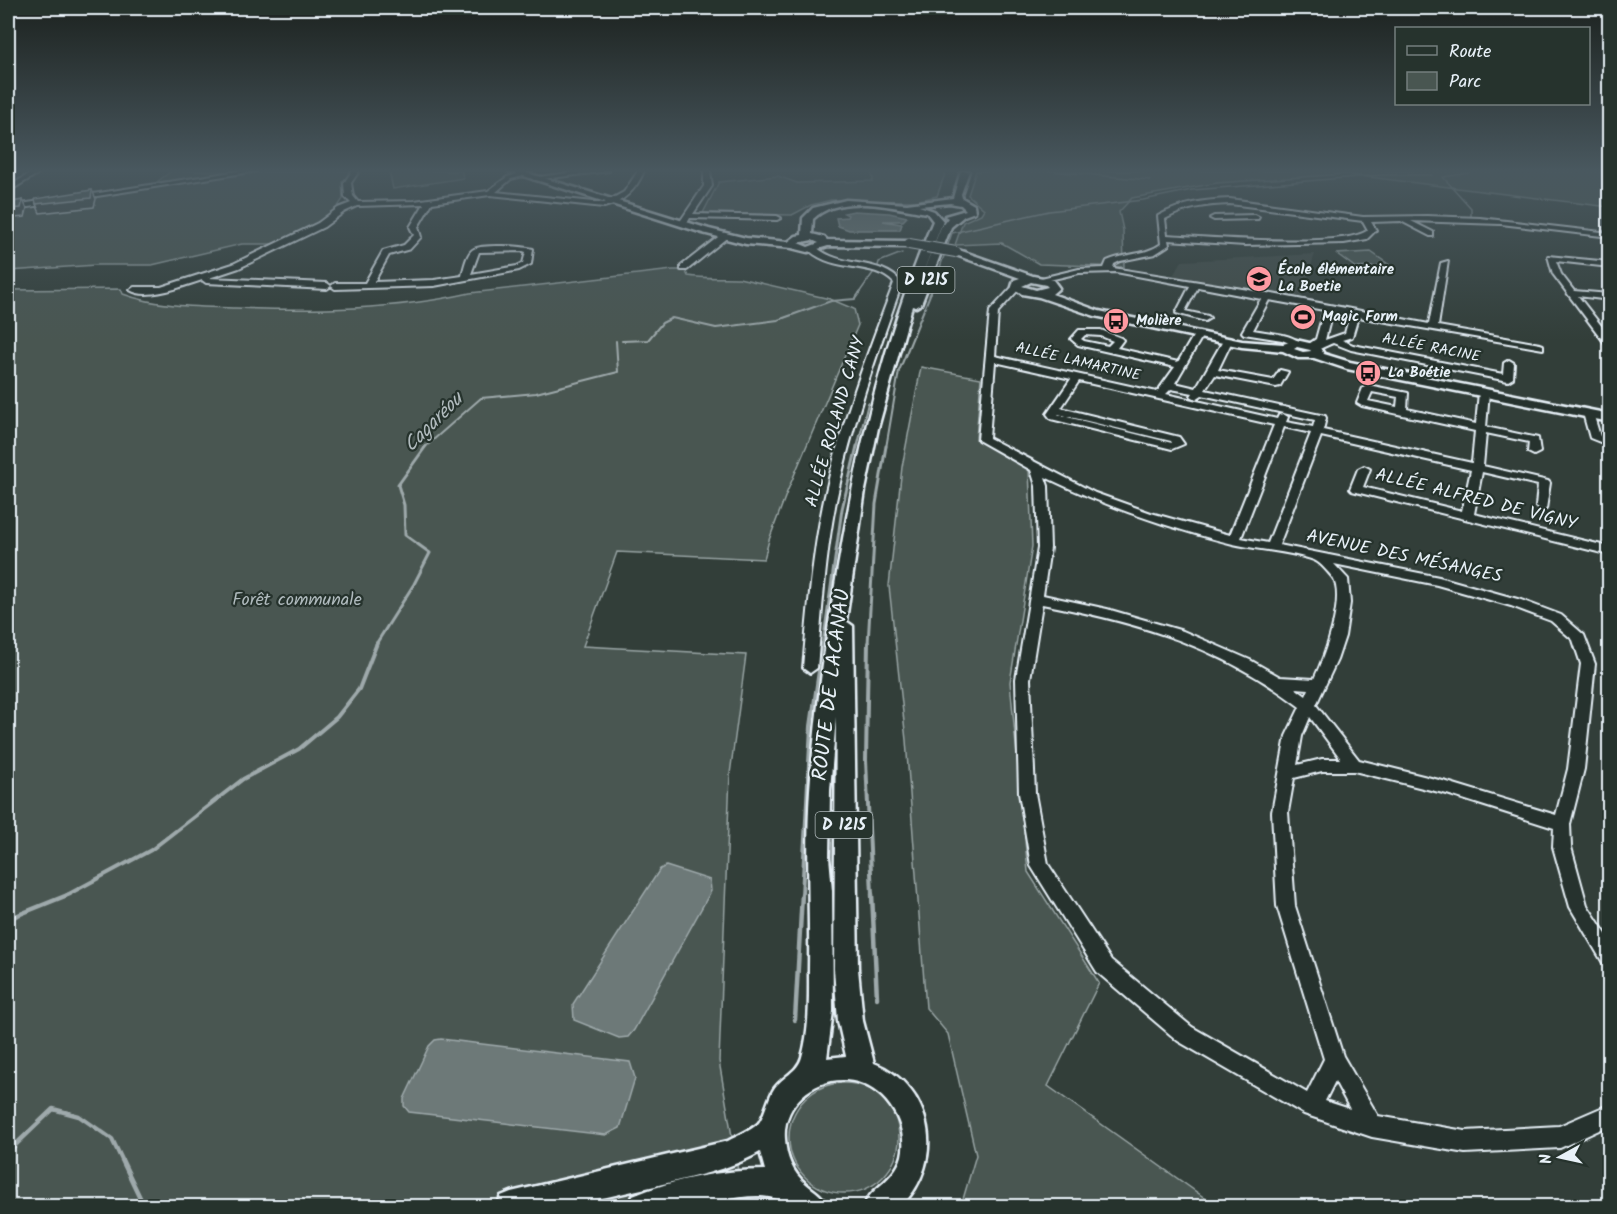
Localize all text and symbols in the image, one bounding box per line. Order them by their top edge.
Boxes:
legend [1395,27,1590,105]
text: Route [1449,38,1491,67]
text: Parc [1449,68,1481,97]
place label: École élémentaire La Boetie [1278,258,1395,299]
school or university icon: École élémentaire La Boetie [1244,264,1274,294]
road number: D 1215 [898,267,954,293]
sports icon: Magic Form [1288,302,1318,332]
place label: Magic Form [1322,305,1398,329]
bus stop icon: Molière [1101,306,1131,336]
place label: Molière [1136,309,1182,333]
street label: ALLÉE RACINE [1380,327,1483,370]
street label: ALLÉE ROLAND CANY [798,333,874,511]
street label: ALLÉE LAMARTINE [1013,336,1144,388]
bus stop icon: La Boétie [1353,358,1383,388]
place label: La Boétie [1388,361,1451,385]
water label: Cagaréou [396,384,473,461]
street label: ALLÉE ALFRED DE VIGNY [1372,461,1581,539]
street label: AVENUE DES MÉSANGES [1304,522,1505,592]
park label: Forêt communale [232,586,362,615]
street label: ROUTE DE LACANAU [804,587,860,783]
road number: D 1215 [816,812,872,838]
north arrow [1530,1127,1590,1187]
text: N [1534,1152,1560,1166]

